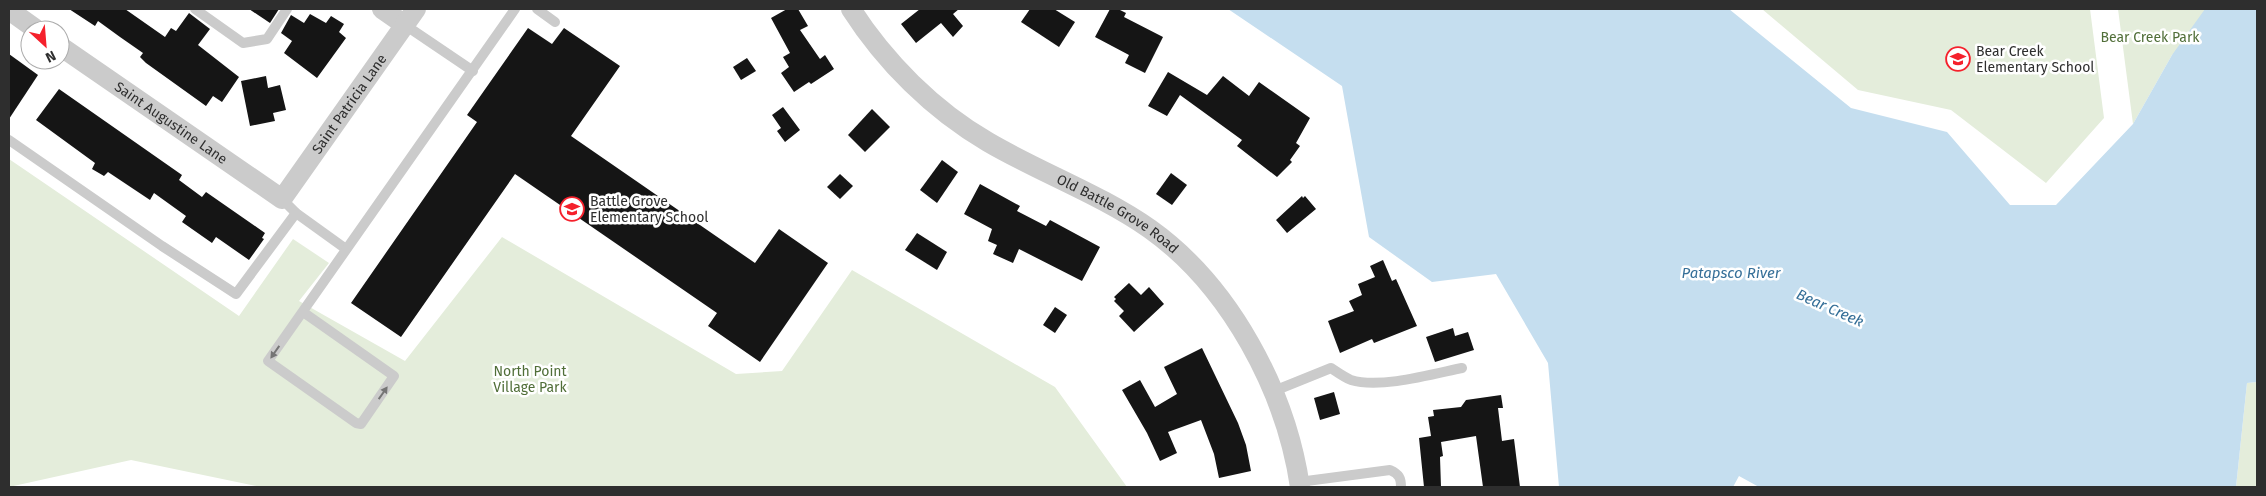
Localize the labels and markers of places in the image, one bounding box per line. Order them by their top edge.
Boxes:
place label: Bear Creek Elementary School [1976,43,2094,76]
school or university icon: Bear Creek Elementary School [1945,46,1971,72]
place label: Battle Grove Elementary School [590,193,708,226]
school or university icon: Battle Grove Elementary School [559,196,585,222]

